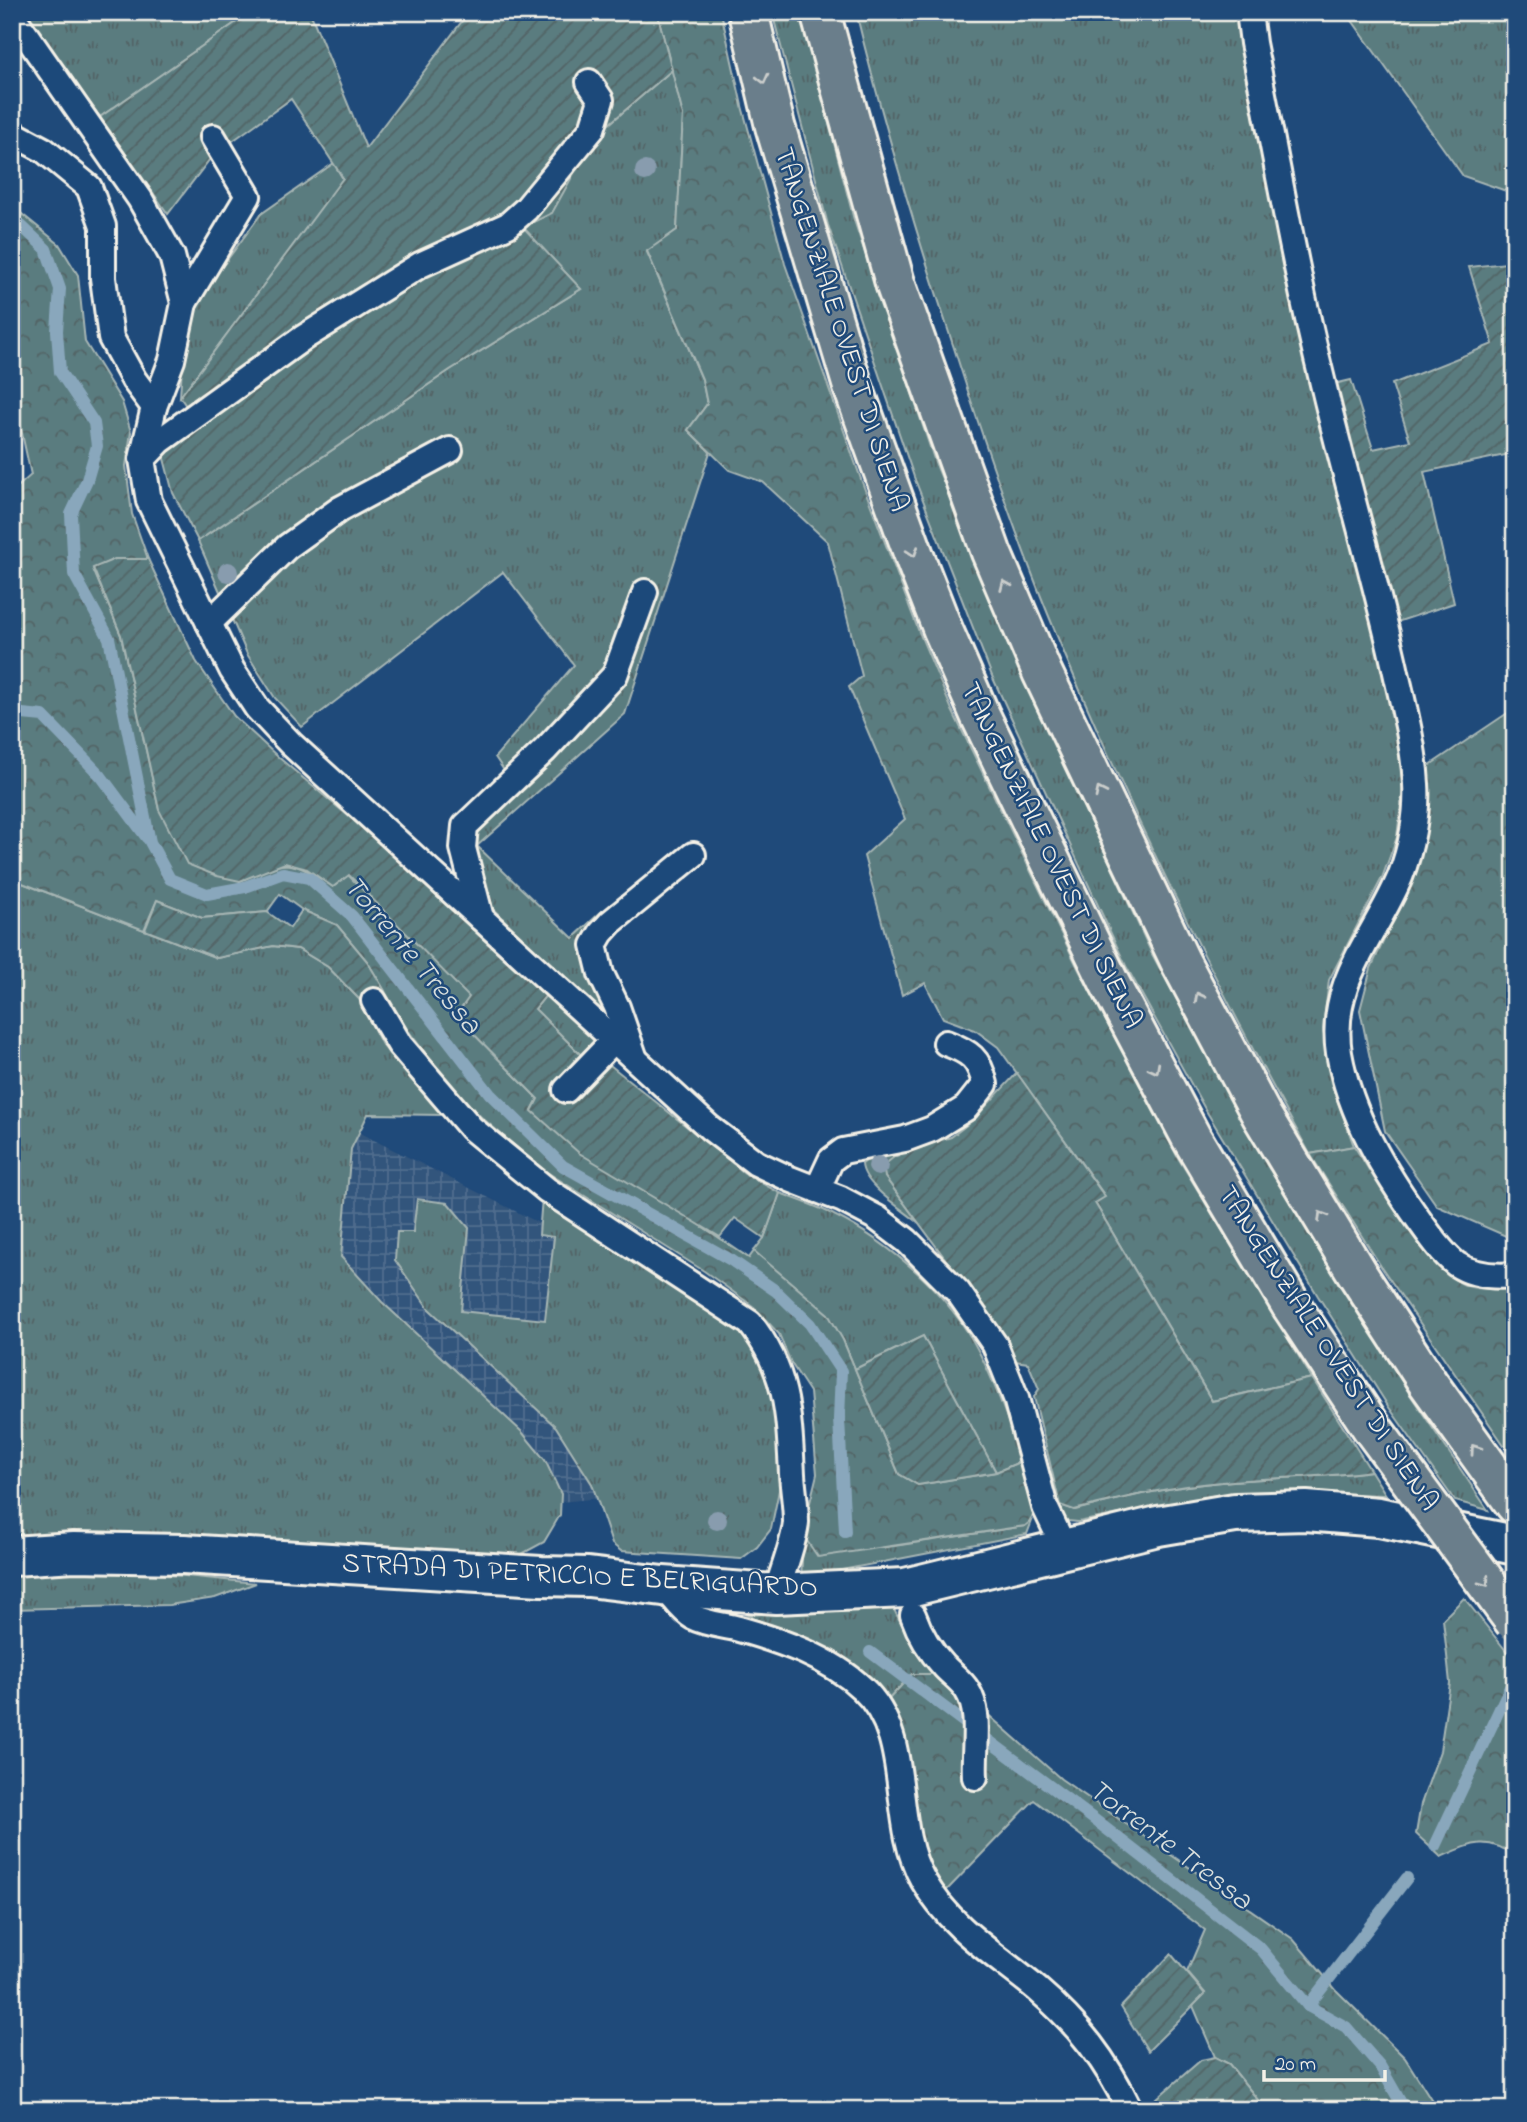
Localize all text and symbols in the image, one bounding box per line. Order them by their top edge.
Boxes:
one-way arrow [755,73,769,85]
street label: TANGENZIALE OVEST DI SIENA [762,142,918,518]
one-way arrow [905,546,919,558]
one-way arrow [1000,580,1014,592]
street label: TANGENZIALE OVEST DI SIENA [948,676,1152,1036]
one-way arrow [1094,787,1108,799]
water label: Torrente Tressa [331,867,491,1046]
one-way arrow [1194,992,1208,1004]
one-way arrow [1146,1061,1160,1074]
street label: TANGENZIALE OVEST DI SIENA [1206,1178,1448,1520]
one-way arrow [1318,1211,1331,1224]
one-way arrow [1471,1444,1483,1457]
street label: STRADA DI PETRICCIO E BELRIGUARDO [341,1544,819,1610]
one-way arrow [1476,1575,1489,1587]
water label: Torrente Tressa [1077,1769,1261,1923]
scale bar [1264,2038,1385,2082]
text: 20 m [1275,2050,1316,2080]

